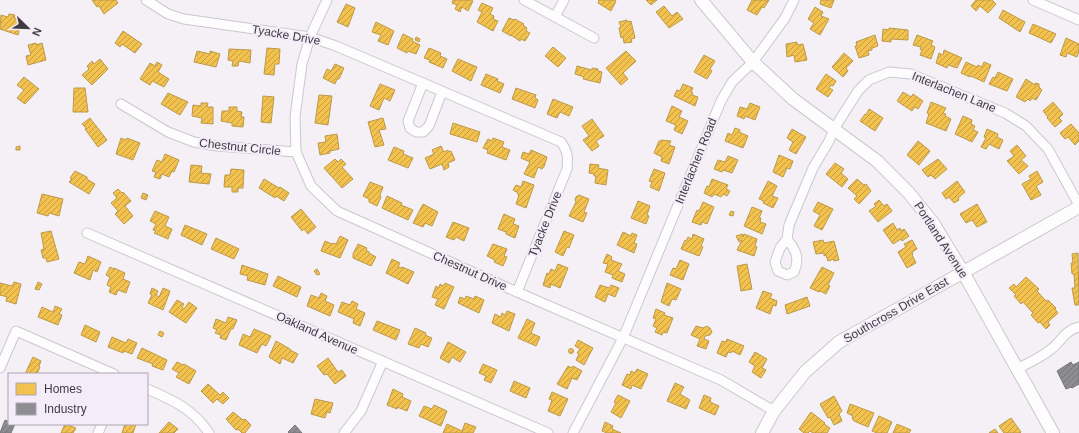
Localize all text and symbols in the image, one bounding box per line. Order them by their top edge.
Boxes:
north arrow [8,8,48,48]
street label: Tyacke Drive [251,22,322,48]
text: N [30,26,44,38]
street label: Interlachen Lane [910,69,998,115]
street label: Interlachen Road [672,116,720,206]
street label: Chestnut Circle [198,136,282,158]
street label: Tyacke Drive [526,189,565,259]
street label: Portland Avenue [911,199,971,281]
street label: Chestnut Drive [431,248,509,294]
street label: Southcross Drive East [841,274,951,346]
street label: Oakland Avenue [274,309,360,357]
legend [8,373,148,425]
text: Homes [44,382,82,396]
text: Industry [44,402,87,416]

